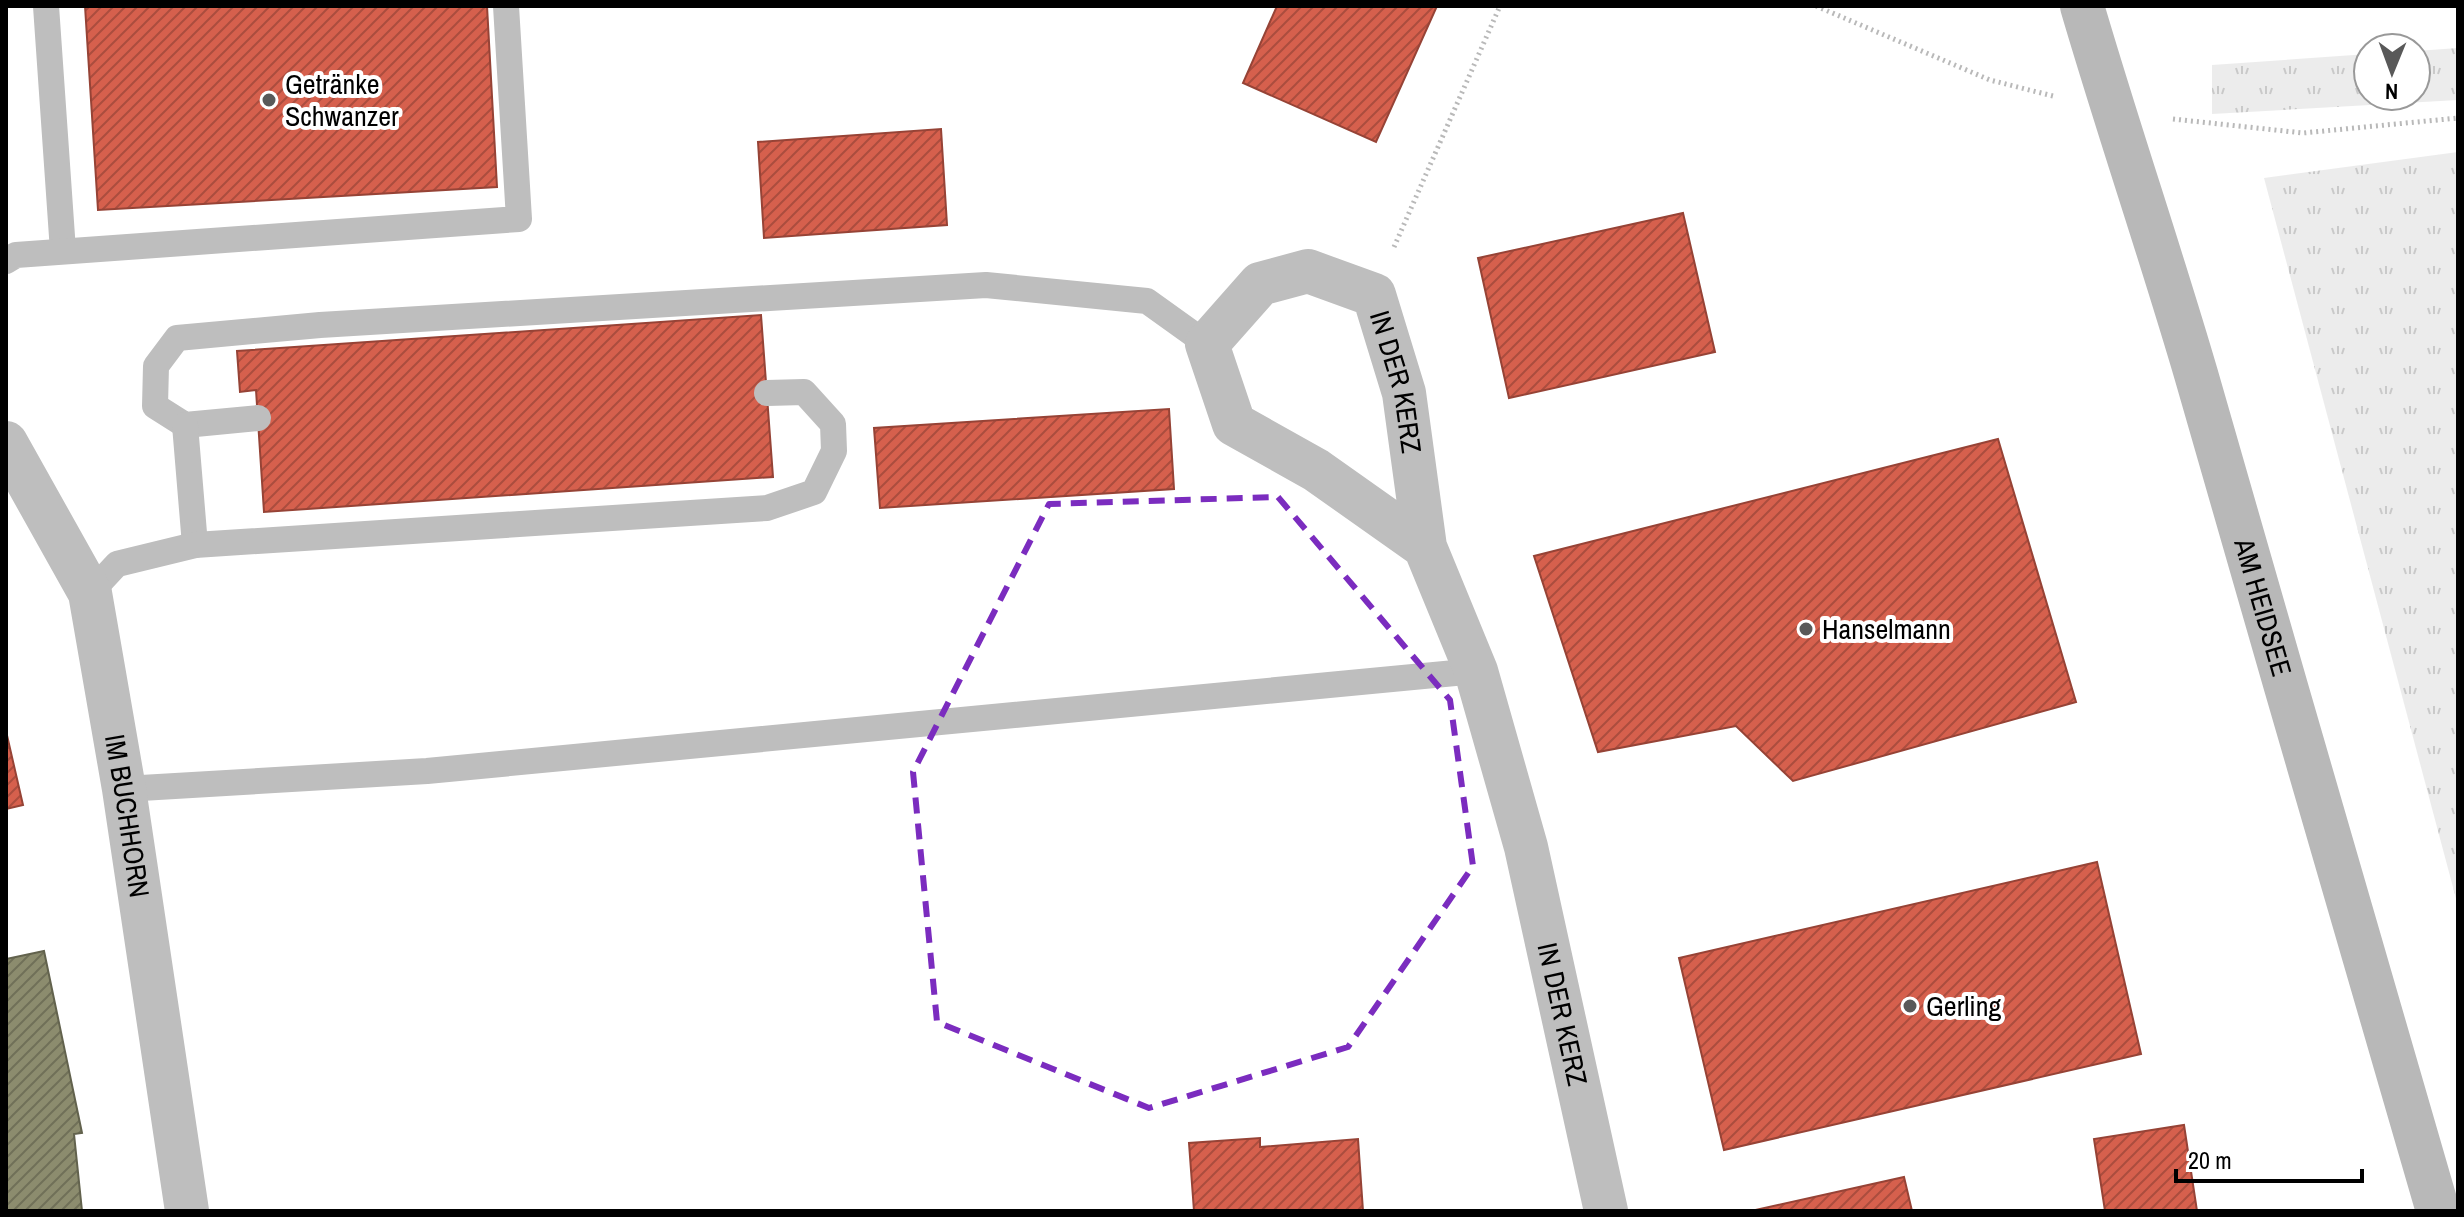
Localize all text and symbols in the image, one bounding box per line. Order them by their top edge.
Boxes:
north arrow [2352,32,2432,112]
place label: Getränke Schwanzer [285,65,399,135]
text: N [2385,77,2398,107]
marker: Getränke Schwanzer [260,91,278,109]
street label: IN DER KERZ [1361,306,1431,455]
street label: AM HEIDSEE [2225,533,2301,681]
place label: Hanselmann [1822,610,1951,648]
marker: Hanselmann [1797,620,1815,638]
street label: IM BUCHHORN [96,731,159,900]
street label: IN DER KERZ [1529,939,1597,1089]
place label: Gerling [1926,987,2002,1025]
marker: Gerling [1901,997,1919,1015]
scale bar [2176,1133,2362,1183]
text: 20 m [2188,1144,2232,1176]

